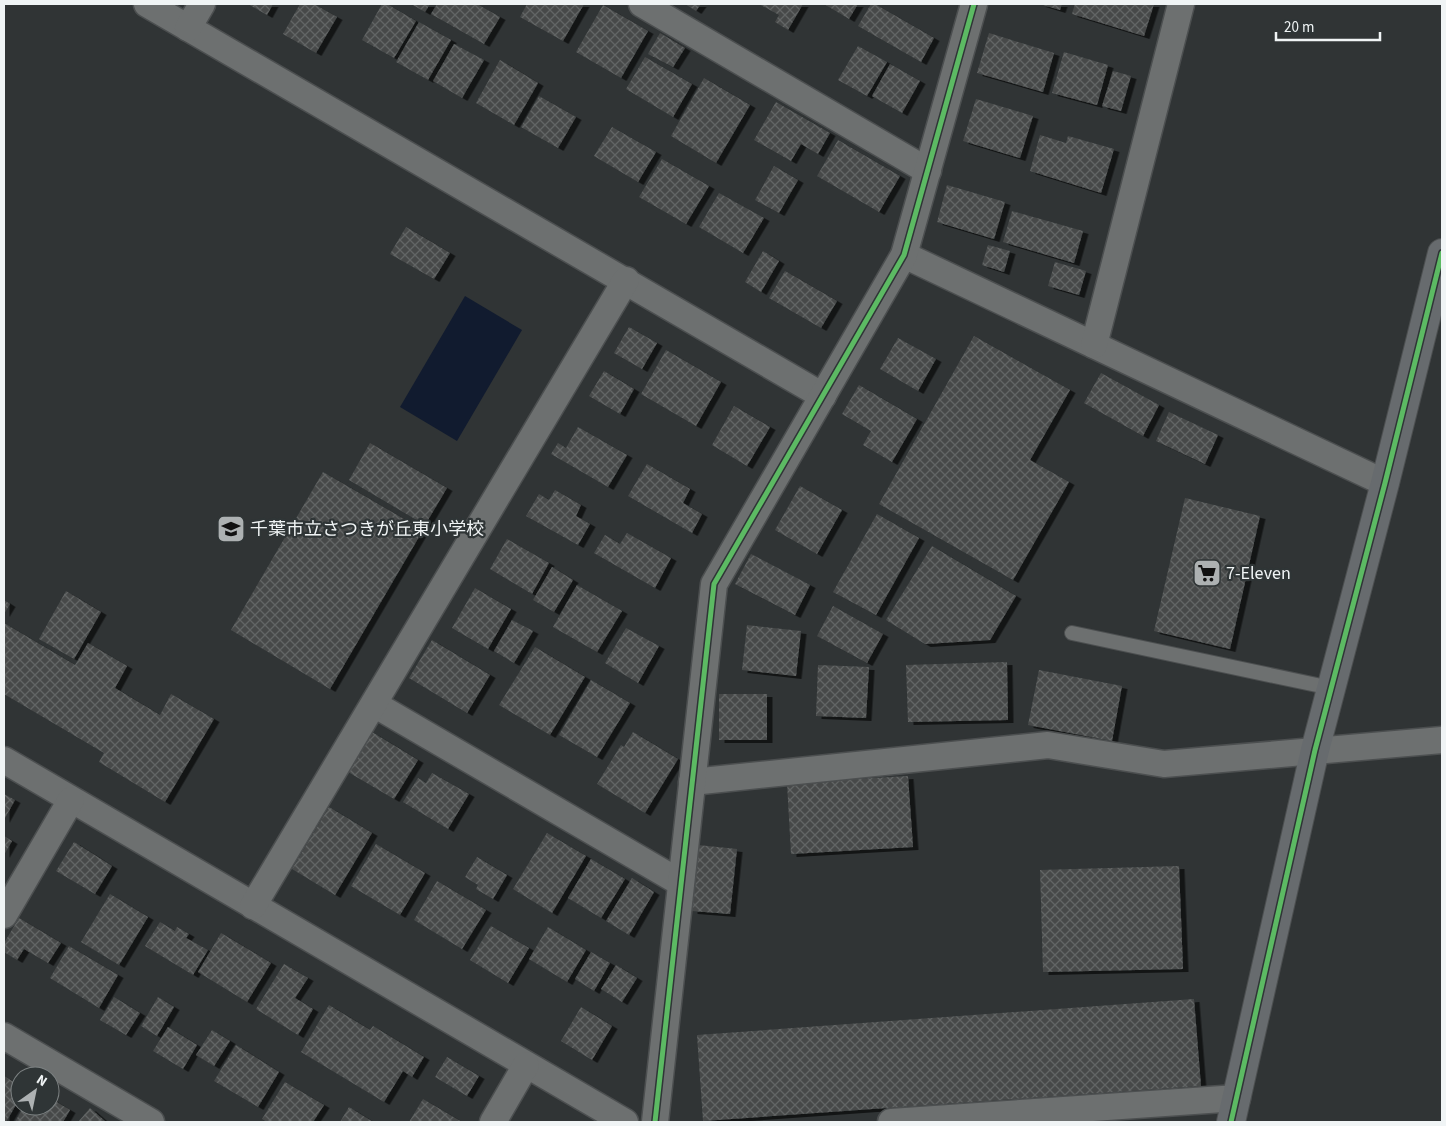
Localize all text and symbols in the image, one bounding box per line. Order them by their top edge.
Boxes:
scale bar [1276,10,1380,42]
text: 20 m [1284,17,1314,38]
school or university icon: 千葉市立さつきが丘東小学校 [216,514,246,544]
place label: 千葉市立さつきが丘東小学校 [250,517,484,542]
supermarket icon: 7-Eleven [1192,558,1222,588]
place label: 7-Eleven [1226,561,1291,586]
north arrow [10,1066,60,1116]
text: N [32,1070,51,1092]

